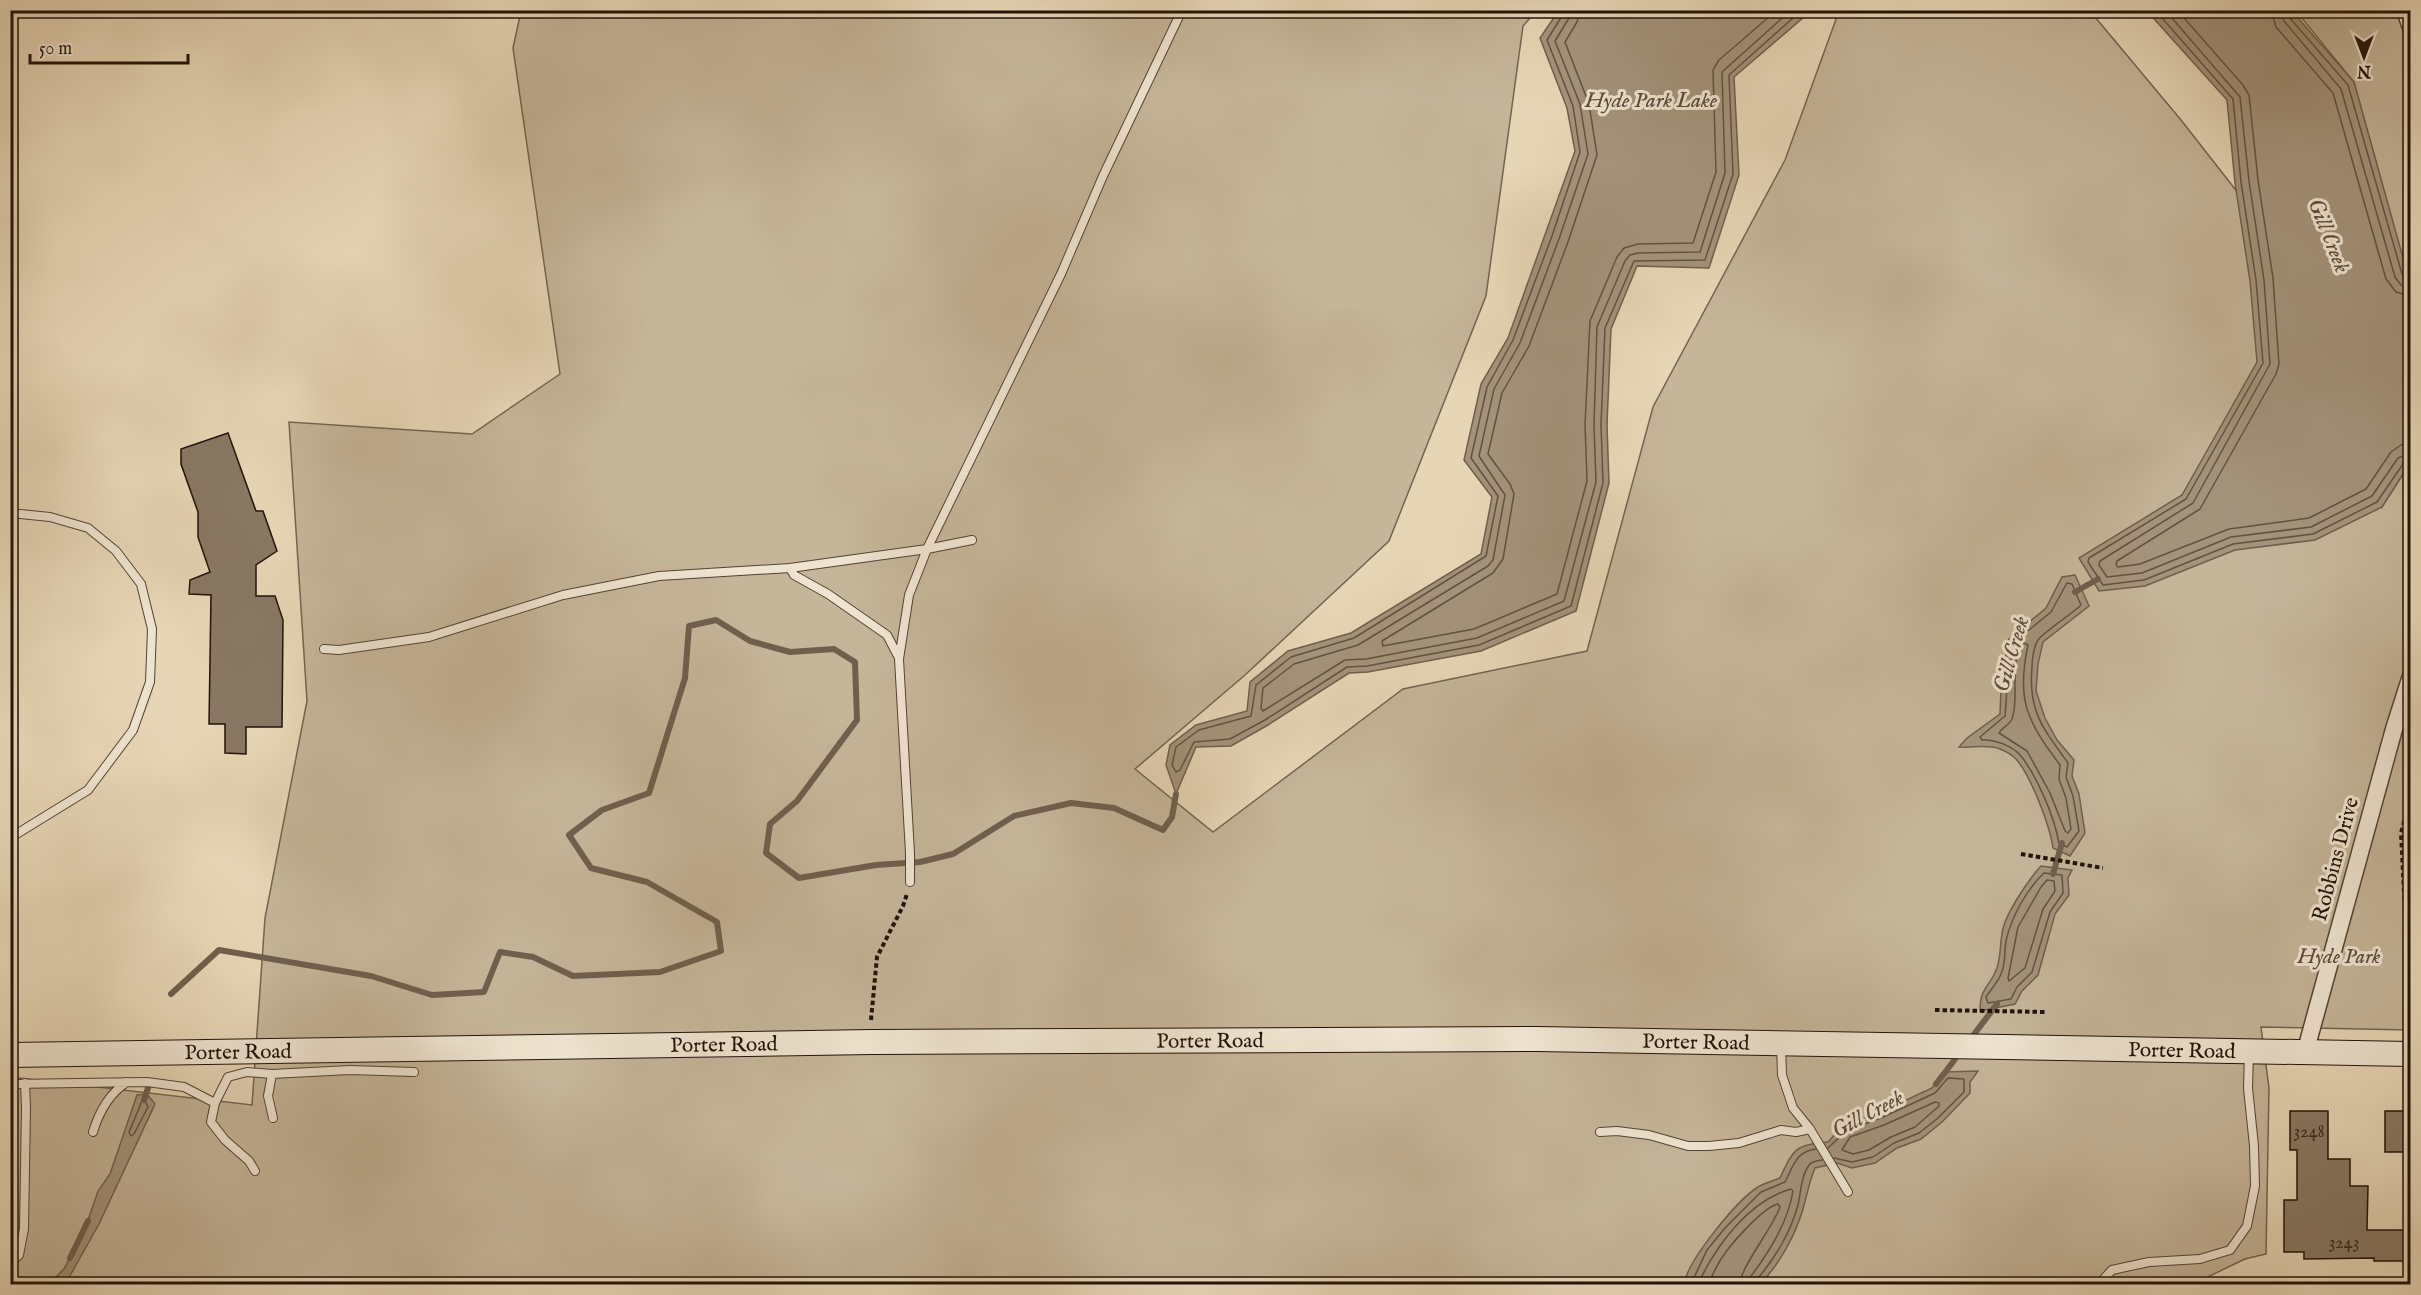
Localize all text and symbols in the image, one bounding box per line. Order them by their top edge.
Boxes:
scale bar [30,27,188,65]
north arrow [2334,27,2394,87]
text: 50 m [39,38,72,61]
text: N [2357,60,2372,80]
water label: Hyde Park Lake [1584,87,1718,115]
water label: Gill Creek [2301,194,2356,277]
water label: Gill Creek [1988,613,2036,696]
street label: Robbins Drive [2307,794,2366,924]
park label: Hyde Park [2296,944,2381,971]
street label: Porter Road [1156,1028,1264,1056]
street label: Porter Road [1642,1029,1751,1058]
street label: Porter Road [670,1031,779,1060]
street label: Porter Road [2128,1037,2236,1066]
street label: Porter Road [184,1039,293,1067]
water label: Gill Creek [1827,1084,1909,1145]
house number: 3248 [2293,1121,2325,1144]
house number: 3243 [2329,1232,2359,1255]

